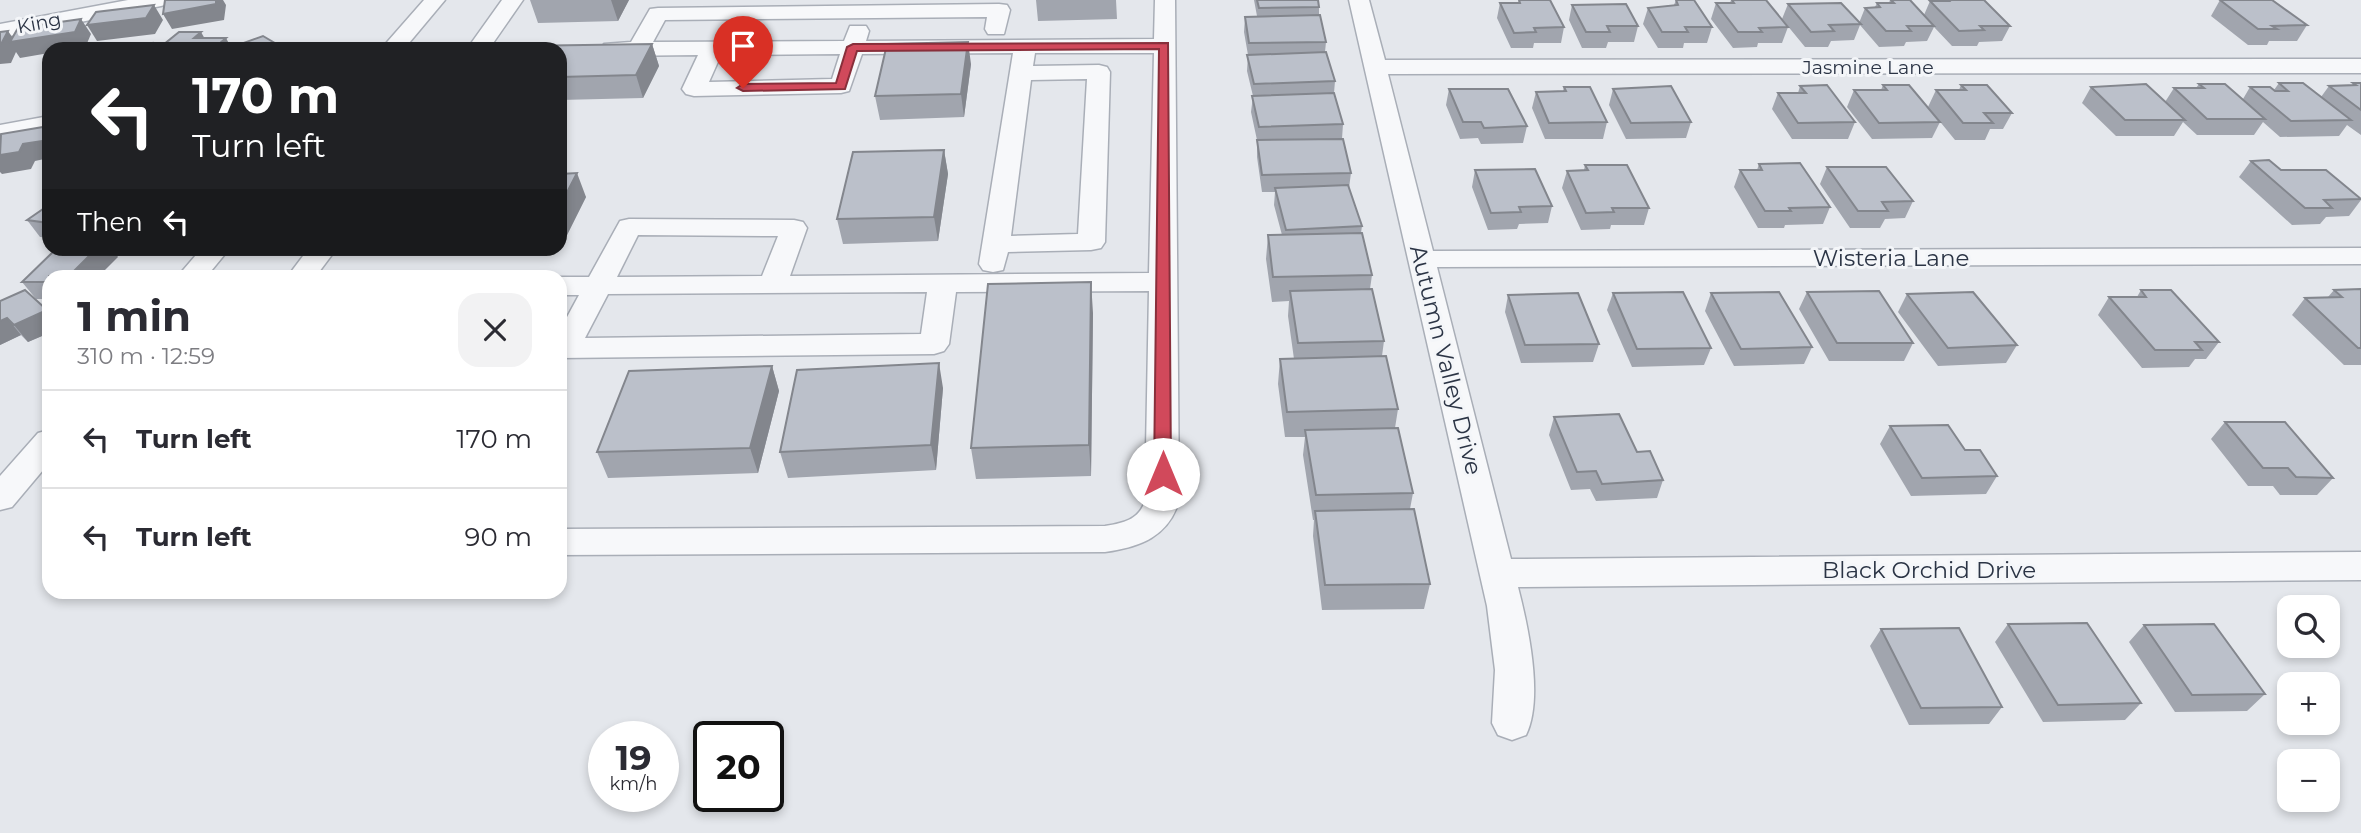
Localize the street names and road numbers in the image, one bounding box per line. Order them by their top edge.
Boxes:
street label: King [15,7,63,39]
street label: Jasmine Lane [1801,56,1934,79]
street label: Autumn Valley Drive [1404,242,1488,478]
street label: Wisteria Lane [1813,244,1969,272]
street label: Black Orchid Drive [1822,556,2036,584]

